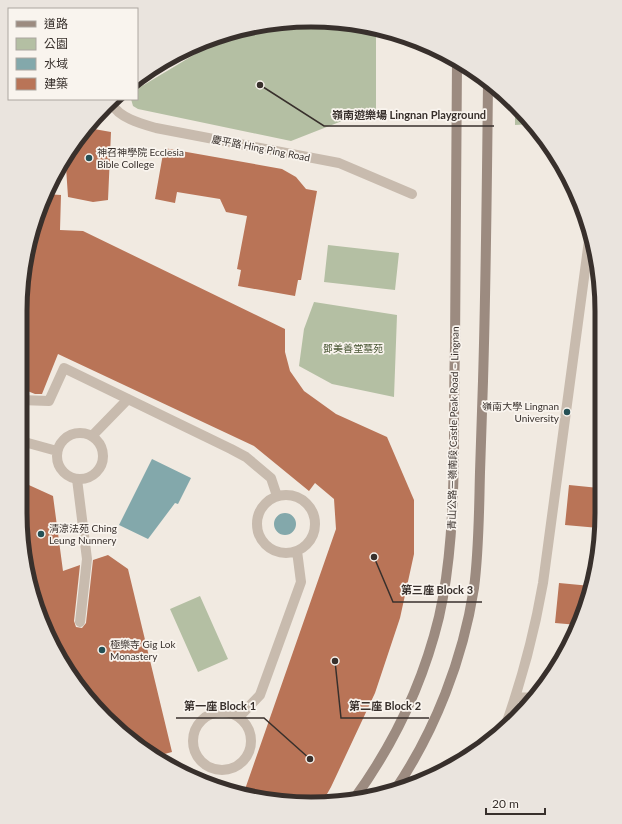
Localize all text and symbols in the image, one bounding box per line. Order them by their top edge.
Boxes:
legend [8,8,138,100]
text: 道路 [44,16,68,31]
text: 公園 [44,36,68,51]
text: 水域 [44,56,68,71]
text: 建築 [44,76,68,91]
callout: 嶺南遊樂場 Lingnan Playground [324,103,494,126]
text: 嶺南遊樂場 Lingnan Playground [332,108,486,121]
street label: 慶平路 Hing Ping Road [211,133,311,163]
place label: 神召神學院 Ecclesia Bible College [97,146,184,170]
marker: 神召神學院 Ecclesia Bible College [84,153,94,163]
street label: 青山公路－嶺南段 Castle Peak Road – Lingnan [445,326,461,530]
park label: 鄧美善堂墓苑 [323,342,383,354]
place label: 嶺南大學 Lingnan University [482,400,560,424]
marker: 嶺南大學 Lingnan University [562,407,572,417]
place label: 清涼法苑 Ching Leung Nunnery [49,522,117,546]
marker: 清涼法苑 Ching Leung Nunnery [36,529,46,539]
callout: 第三座 Block 3 [393,579,482,602]
text: 第三座 Block 3 [401,583,473,596]
place label: 極樂寺 Gig Lok Monastery [110,638,176,662]
marker: 極樂寺 Gig Lok Monastery [97,645,107,655]
callout: 第一座 Block 1 [176,695,264,718]
callout: 第二座 Block 2 [341,695,429,718]
text: 第一座 Block 1 [184,699,256,712]
text: 第二座 Block 2 [349,699,421,712]
scale bar [486,790,545,816]
text: 20 m [492,796,519,811]

